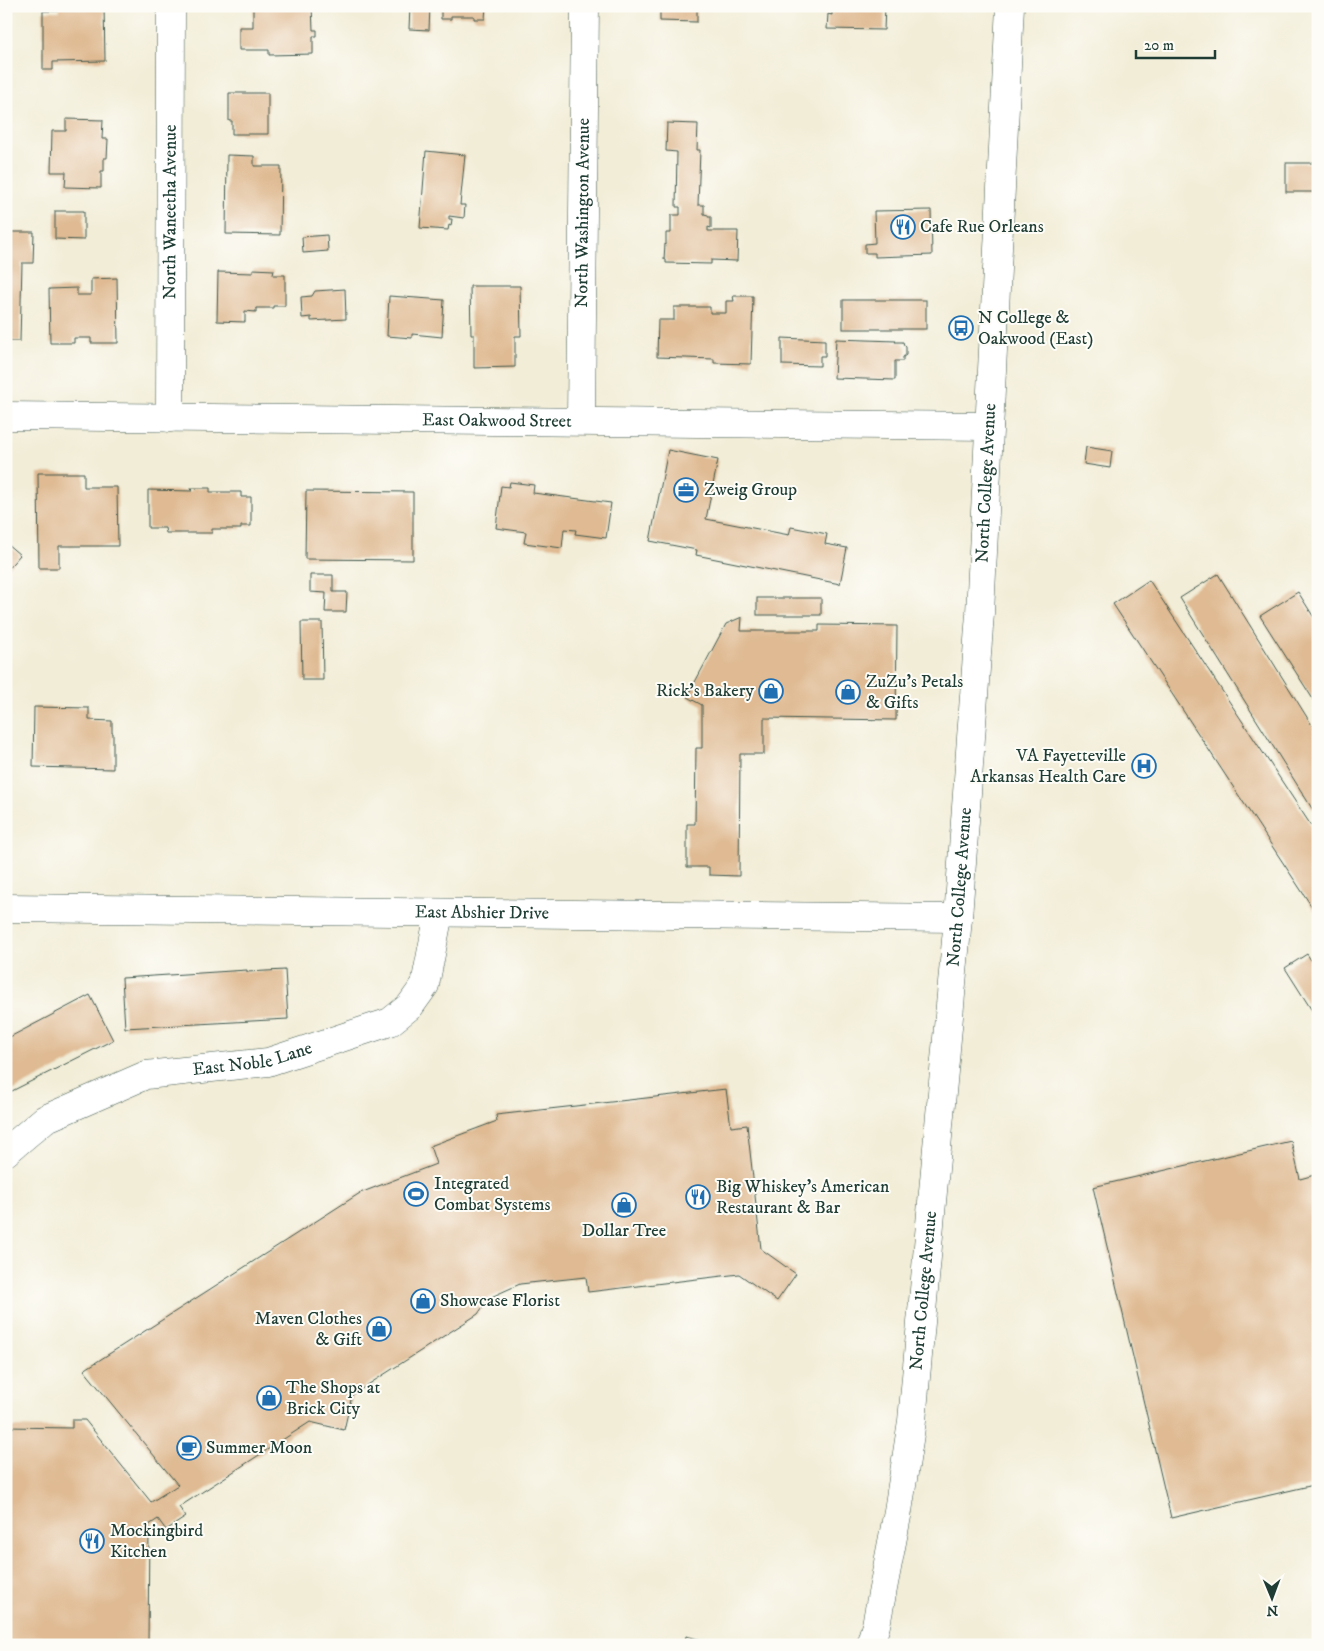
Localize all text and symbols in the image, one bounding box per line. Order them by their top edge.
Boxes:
scale bar [1136,28,1215,60]
text: 20 m [1144,36,1174,55]
street label: North Washington Avenue [571,118,595,308]
street label: North Waneetha Avenue [159,125,182,299]
restaurant icon: Cafe Rue Orleans [890,214,916,240]
place label: Cafe Rue Orleans [920,216,1044,238]
place label: N College & Oakwood (East) [978,307,1093,350]
bus stop icon: N College & Oakwood (East) [948,315,974,341]
street label: North College Avenue [971,403,1001,563]
street label: East Oakwood Street [422,409,572,433]
office icon: Zweig Group [673,477,699,503]
place label: Zweig Group [704,479,797,501]
place label: ZuZu's Petals & Gifts [866,671,963,714]
shop icon: Rick's Bakery [758,678,784,704]
shop icon: ZuZu's Petals & Gifts [835,679,861,705]
place label: Rick's Bakery [656,680,754,702]
place label: VA Fayetteville Arkansas Health Care [970,745,1126,788]
hospital icon: VA Fayetteville Arkansas Health Care [1131,753,1157,779]
street label: North College Avenue [943,807,977,968]
street label: East Abshier Drive [415,901,549,925]
street label: East Noble Lane [191,1037,315,1081]
place label: Integrated Combat Systems [434,1173,550,1216]
place label: Big Whiskey's American Restaurant & Bar [716,1176,890,1219]
sports icon: Integrated Combat Systems [403,1181,429,1207]
restaurant icon: Big Whiskey's American Restaurant & Bar [685,1184,711,1210]
shop icon: Dollar Tree [611,1192,637,1218]
street label: North College Avenue [906,1210,942,1371]
place label: Dollar Tree [582,1220,666,1242]
shop icon: Showcase Florist [410,1288,436,1314]
place label: Showcase Florist [440,1290,560,1312]
place label: Maven Clothes & Gift [255,1308,362,1351]
shop icon: Maven Clothes & Gift [366,1316,392,1342]
place label: The Shops at Brick City [286,1377,380,1420]
shop icon: The Shops at Brick City [256,1385,282,1411]
cafe icon: Summer Moon [176,1435,202,1461]
place label: Summer Moon [206,1437,313,1459]
place label: Mockingbird Kitchen [110,1520,203,1563]
restaurant icon: Mockingbird Kitchen [79,1528,105,1554]
north arrow [1246,1574,1296,1624]
text: N [1266,1601,1278,1619]

